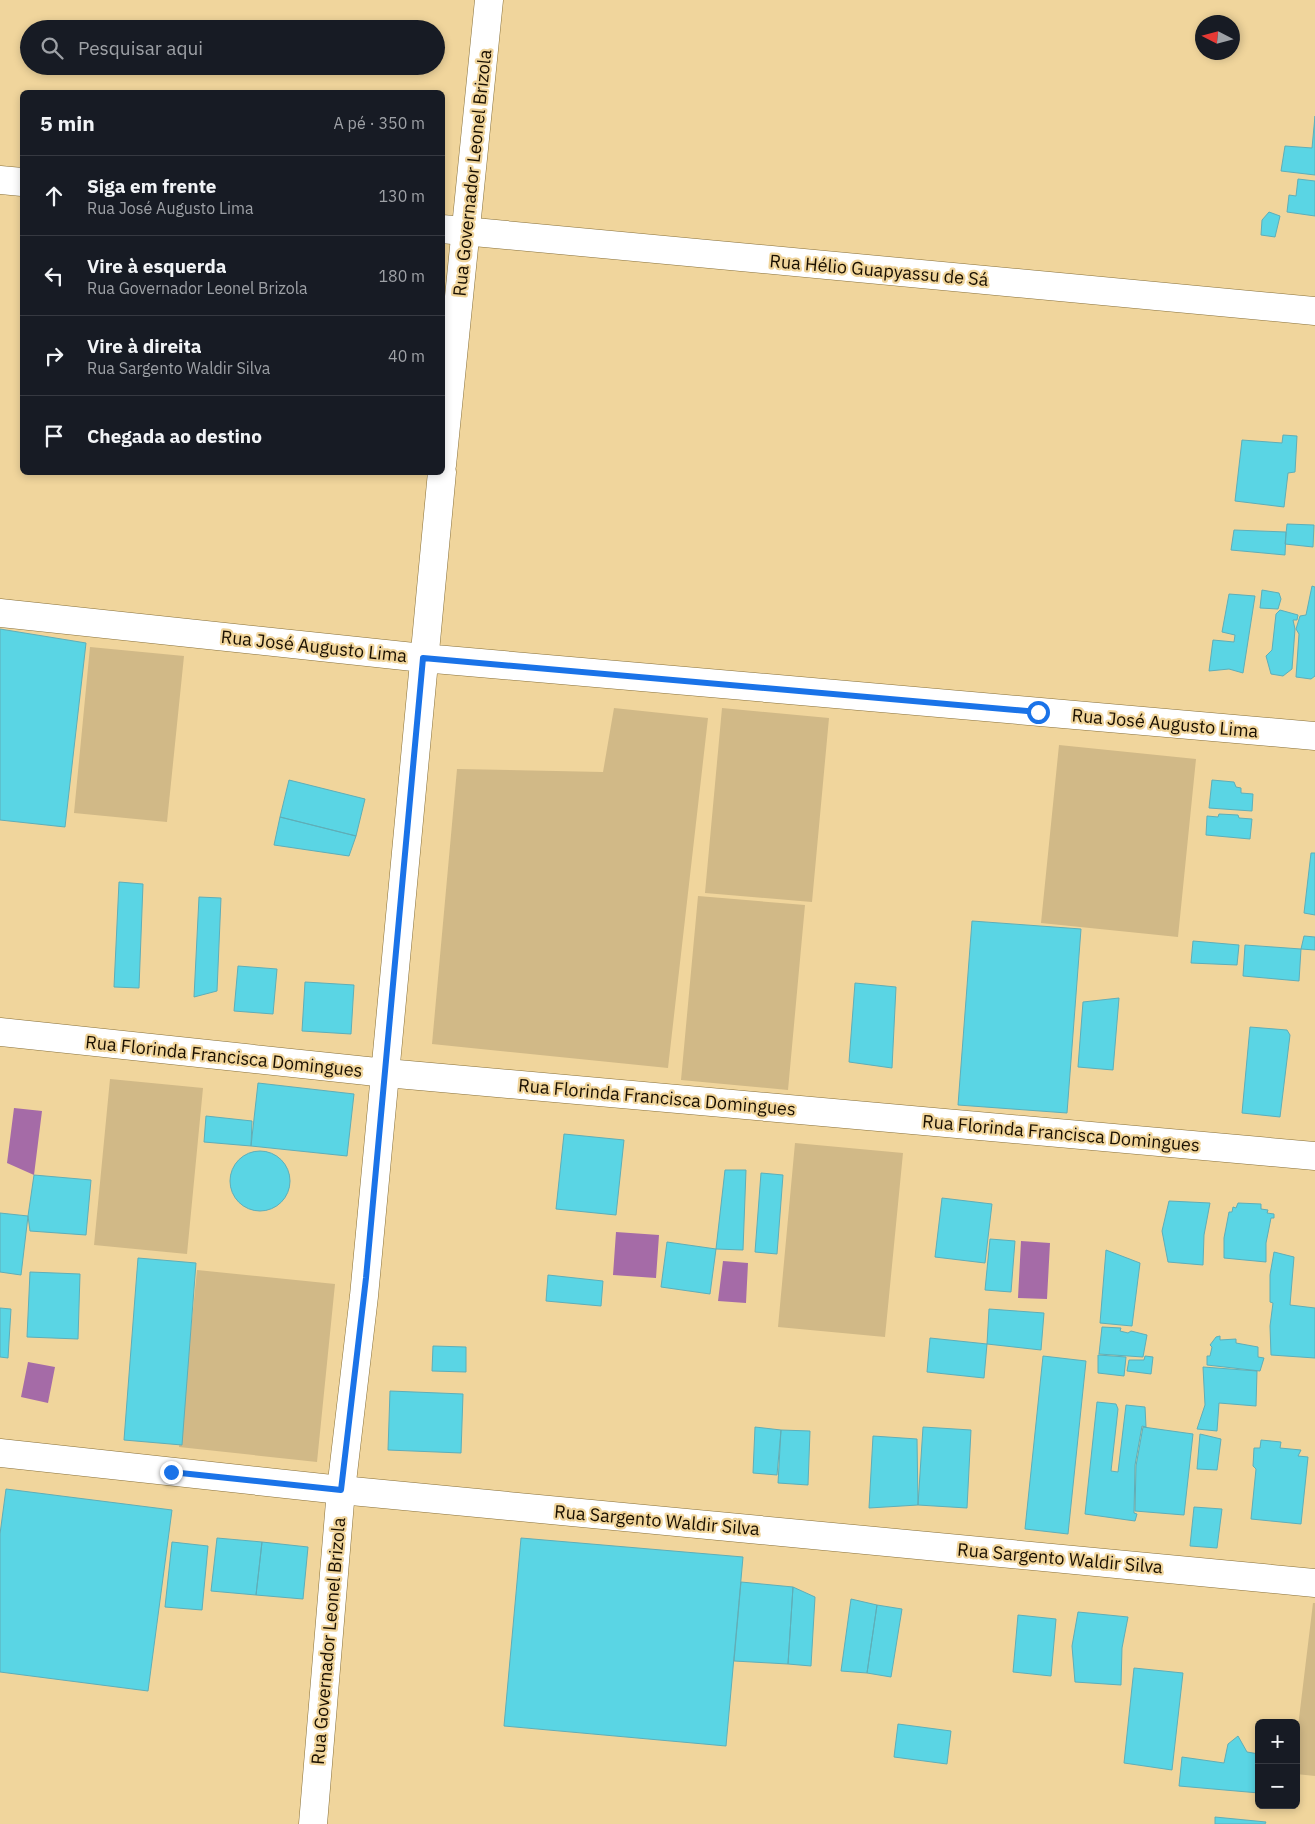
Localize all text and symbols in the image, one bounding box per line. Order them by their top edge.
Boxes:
north arrow [1195,15,1240,60]
search box [20,20,445,75]
icon: search [38,34,66,62]
text: Pesquisar aqui [78,36,203,60]
street label: Rua Governador Leonel Brizola [448,48,496,298]
text: 5 min [40,109,95,137]
text: A pé · 350 m [334,113,425,133]
text: Siga em frente [87,174,217,198]
icon: ahead [40,182,68,210]
text: 130 m [378,186,425,206]
text: Rua José Augusto Lima [87,198,253,218]
street label: Rua Hélio Guapyassu de Sá [769,249,990,291]
text: Vire à esquerda [87,254,227,278]
icon: left [40,262,68,290]
text: 180 m [378,266,425,286]
text: Rua Governador Leonel Brizola [87,278,308,298]
text: Vire à direita [87,334,202,358]
icon: right [40,342,68,370]
text: 40 m [388,346,425,366]
text: Rua Sargento Waldir Silva [87,358,270,378]
icon: arrive [40,422,68,450]
text: Chegada ao destino [87,424,262,448]
street label: Rua José Augusto Lima [220,625,409,667]
route start [1027,701,1050,724]
street label: Rua José Augusto Lima [1071,703,1260,743]
street label: Rua Florinda Francisca Domingues [84,1030,364,1082]
street label: Rua Florinda Francisca Domingues [517,1073,797,1121]
street label: Rua Florinda Francisca Domingues [921,1109,1201,1157]
route end [160,1461,183,1484]
street label: Rua Sargento Waldir Silva [553,1500,761,1540]
street label: Rua Governador Leonel Brizola [306,1516,350,1766]
street label: Rua Sargento Waldir Silva [956,1538,1164,1578]
map controls [1255,1719,1300,1809]
button: + [1255,1719,1300,1764]
button: − [1255,1764,1300,1809]

